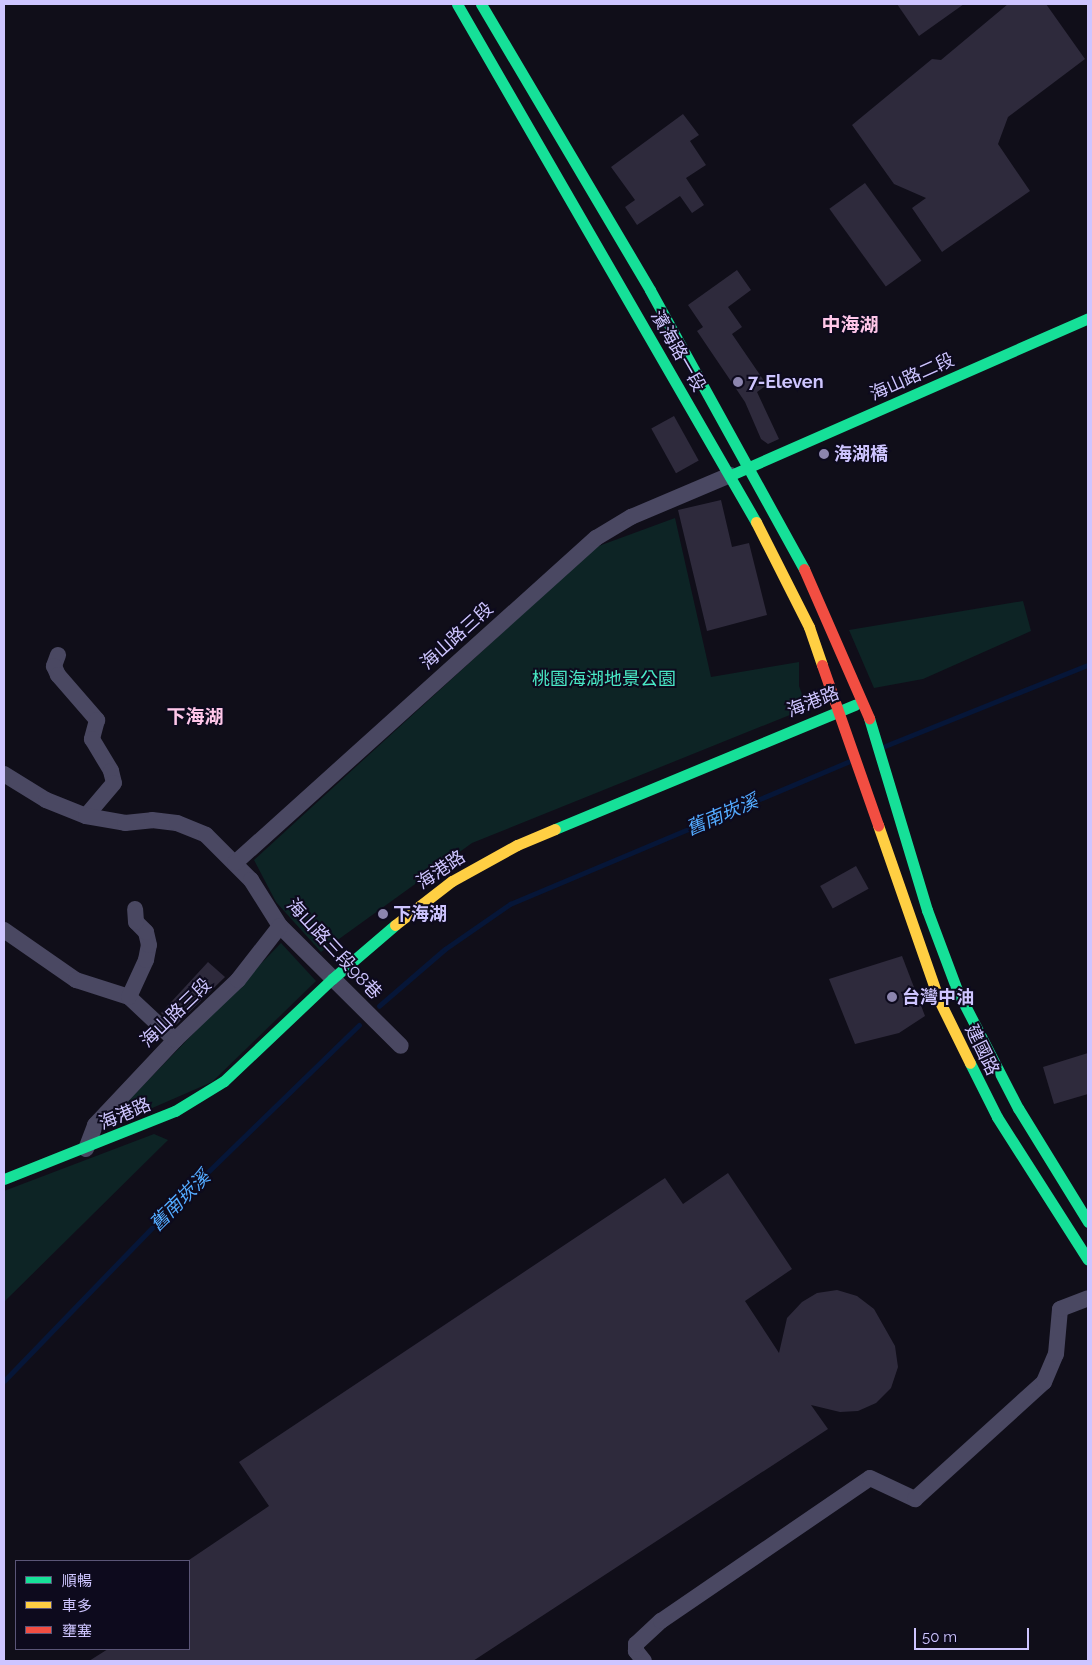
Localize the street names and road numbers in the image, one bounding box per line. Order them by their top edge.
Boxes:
street label: 濱海路一段 [646,307,710,395]
street label: 海山路二段 [866,349,958,405]
street label: 海山路三段 [416,598,498,674]
street label: 海港路 [784,682,842,722]
street label: 海港路 [413,846,469,894]
street label: 海山路三段98巷 [282,894,386,1004]
street label: 海山路三段 [136,974,216,1052]
street label: 建國路 [960,1021,1004,1079]
street label: 海港路 [96,1094,154,1134]

